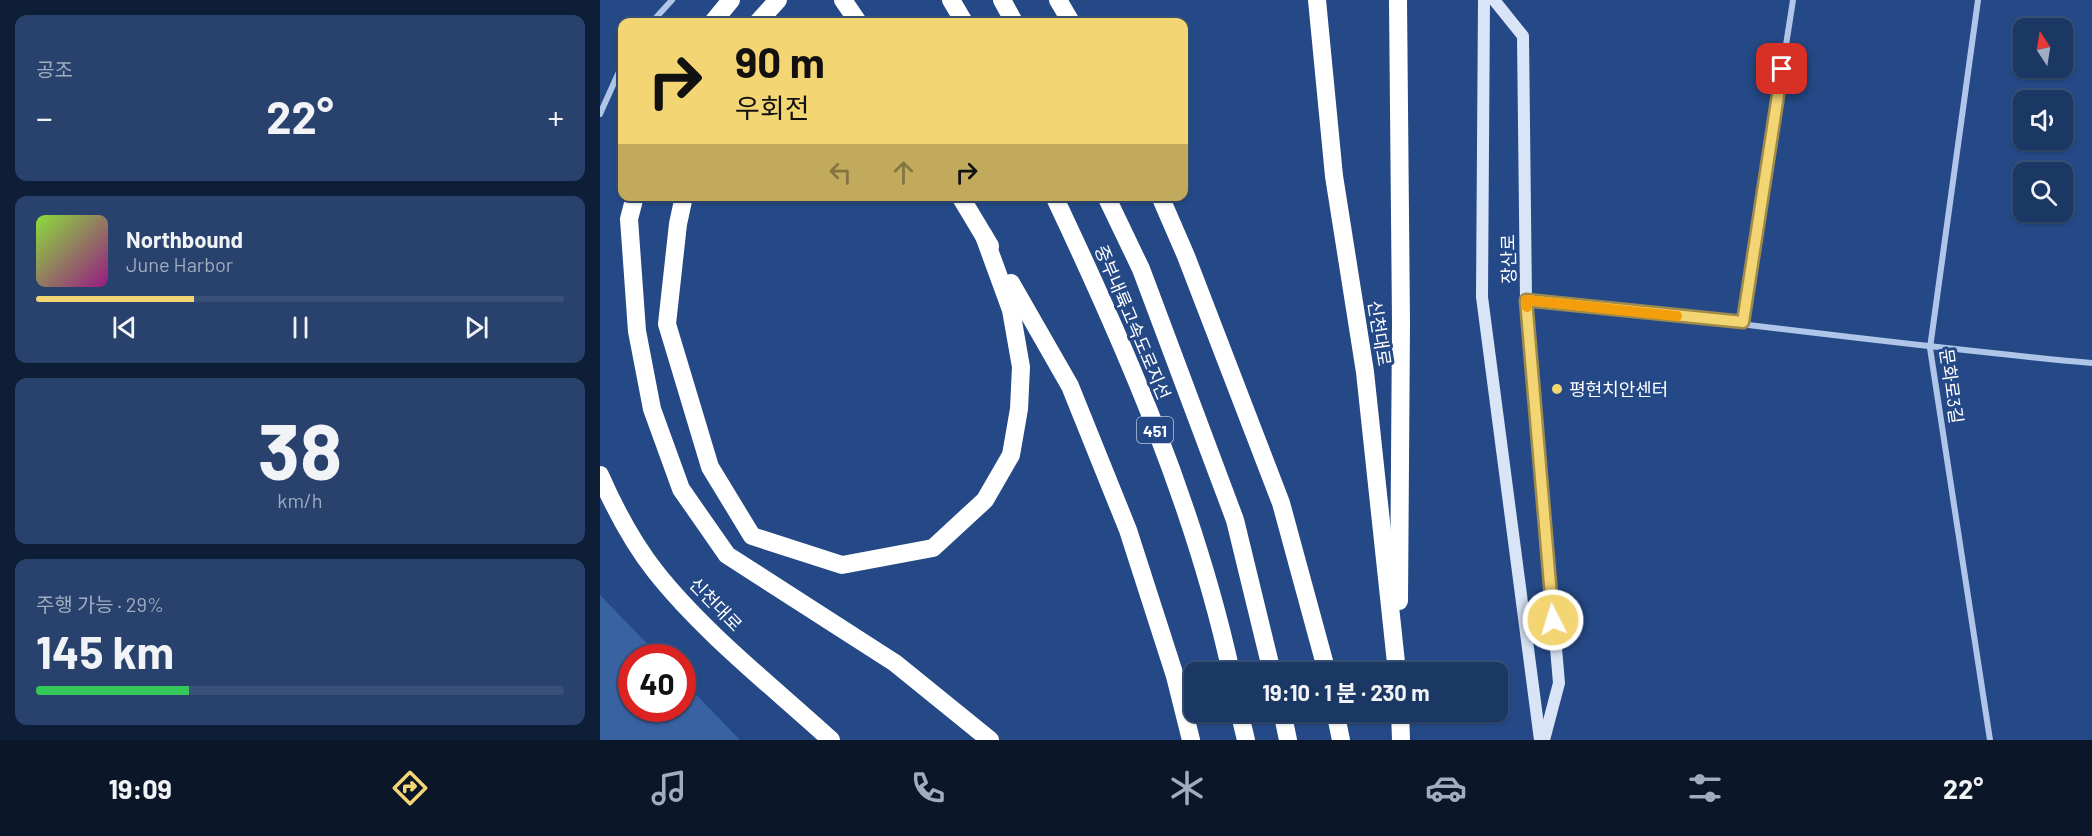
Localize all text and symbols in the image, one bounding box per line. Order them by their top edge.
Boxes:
north arrow [2013,18,2073,78]
map controls [2013,18,2073,222]
text: 90 m [735,36,825,86]
icon: right [636,42,714,120]
pin [1756,43,1807,94]
icon: arrive [1765,52,1798,85]
text: 공조 [36,57,73,81]
text: 22° [266,89,334,143]
button: sound [2013,90,2073,150]
text: 우회전 [735,91,810,123]
text: − [36,97,53,137]
text: + [547,97,564,137]
icon: left [824,156,857,189]
icon: ahead [887,156,920,189]
icon: right [950,156,983,189]
button: search [2013,162,2073,222]
text: Northbound [126,226,243,252]
street label: 장산로 [1497,234,1519,284]
street label: 중부내륙고속도로지선 [1091,241,1175,403]
text: June Harbor [126,252,233,276]
street label: 신천대로 [1364,299,1396,367]
icon: previous [108,311,141,344]
icon: pause [284,311,317,344]
icon: next [460,311,493,344]
street label: 문화로3길 [1936,347,1968,425]
place label: 평현치안센터 [1569,378,1668,400]
marker: 평현치안센터 [1550,382,1564,396]
text: 38 [258,402,342,496]
road number: 451 [1137,417,1173,443]
text: km/h [277,488,323,512]
street label: 신천대로 [685,573,747,635]
position arrow [1521,588,1585,652]
text: 주행 가능 · 29% [36,592,164,616]
text: 145 km [36,624,174,678]
speed limit sign: 40 [618,644,696,722]
text: 19:10 · 1 분 · 230 m [1262,679,1430,705]
icon: directions [389,767,431,809]
icon: music [648,767,690,809]
icon: phone [907,767,949,809]
icon: climate [1166,767,1208,809]
icon: car [1425,767,1467,809]
icon: filters [1684,767,1726,809]
text: 19:09 [109,772,172,804]
text: 22° [1943,772,1983,804]

